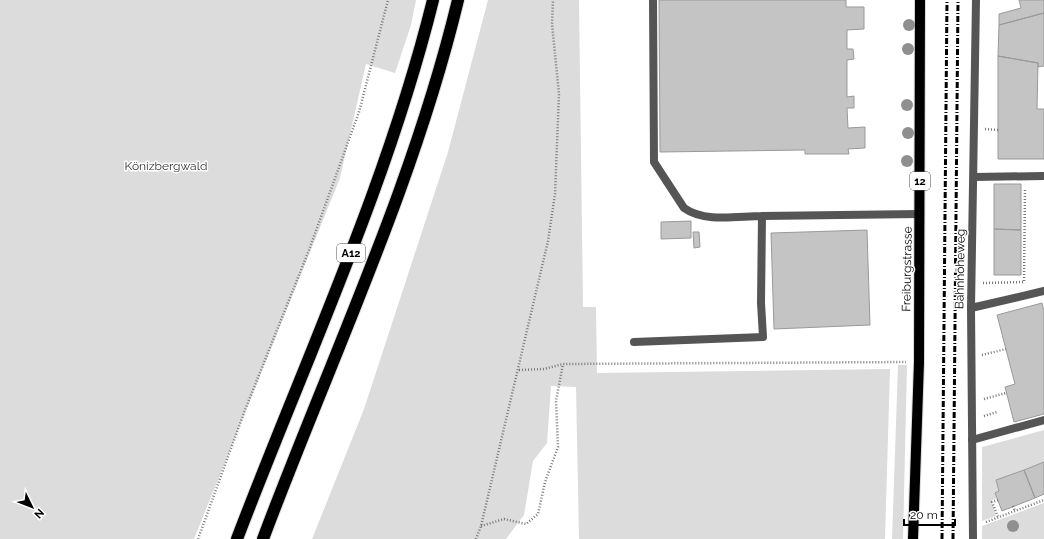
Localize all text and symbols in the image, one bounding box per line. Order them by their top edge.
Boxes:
park label: Könizbergwald [125,159,207,173]
road number: 12 [910,172,930,190]
street label: Freiburgstrasse [899,226,915,312]
street label: Bahnhöheweg [952,229,968,309]
road number: A12 [337,244,365,262]
north arrow [12,487,52,527]
scale bar [904,501,955,527]
text: N [31,506,47,521]
text: 20 m [910,508,938,522]

